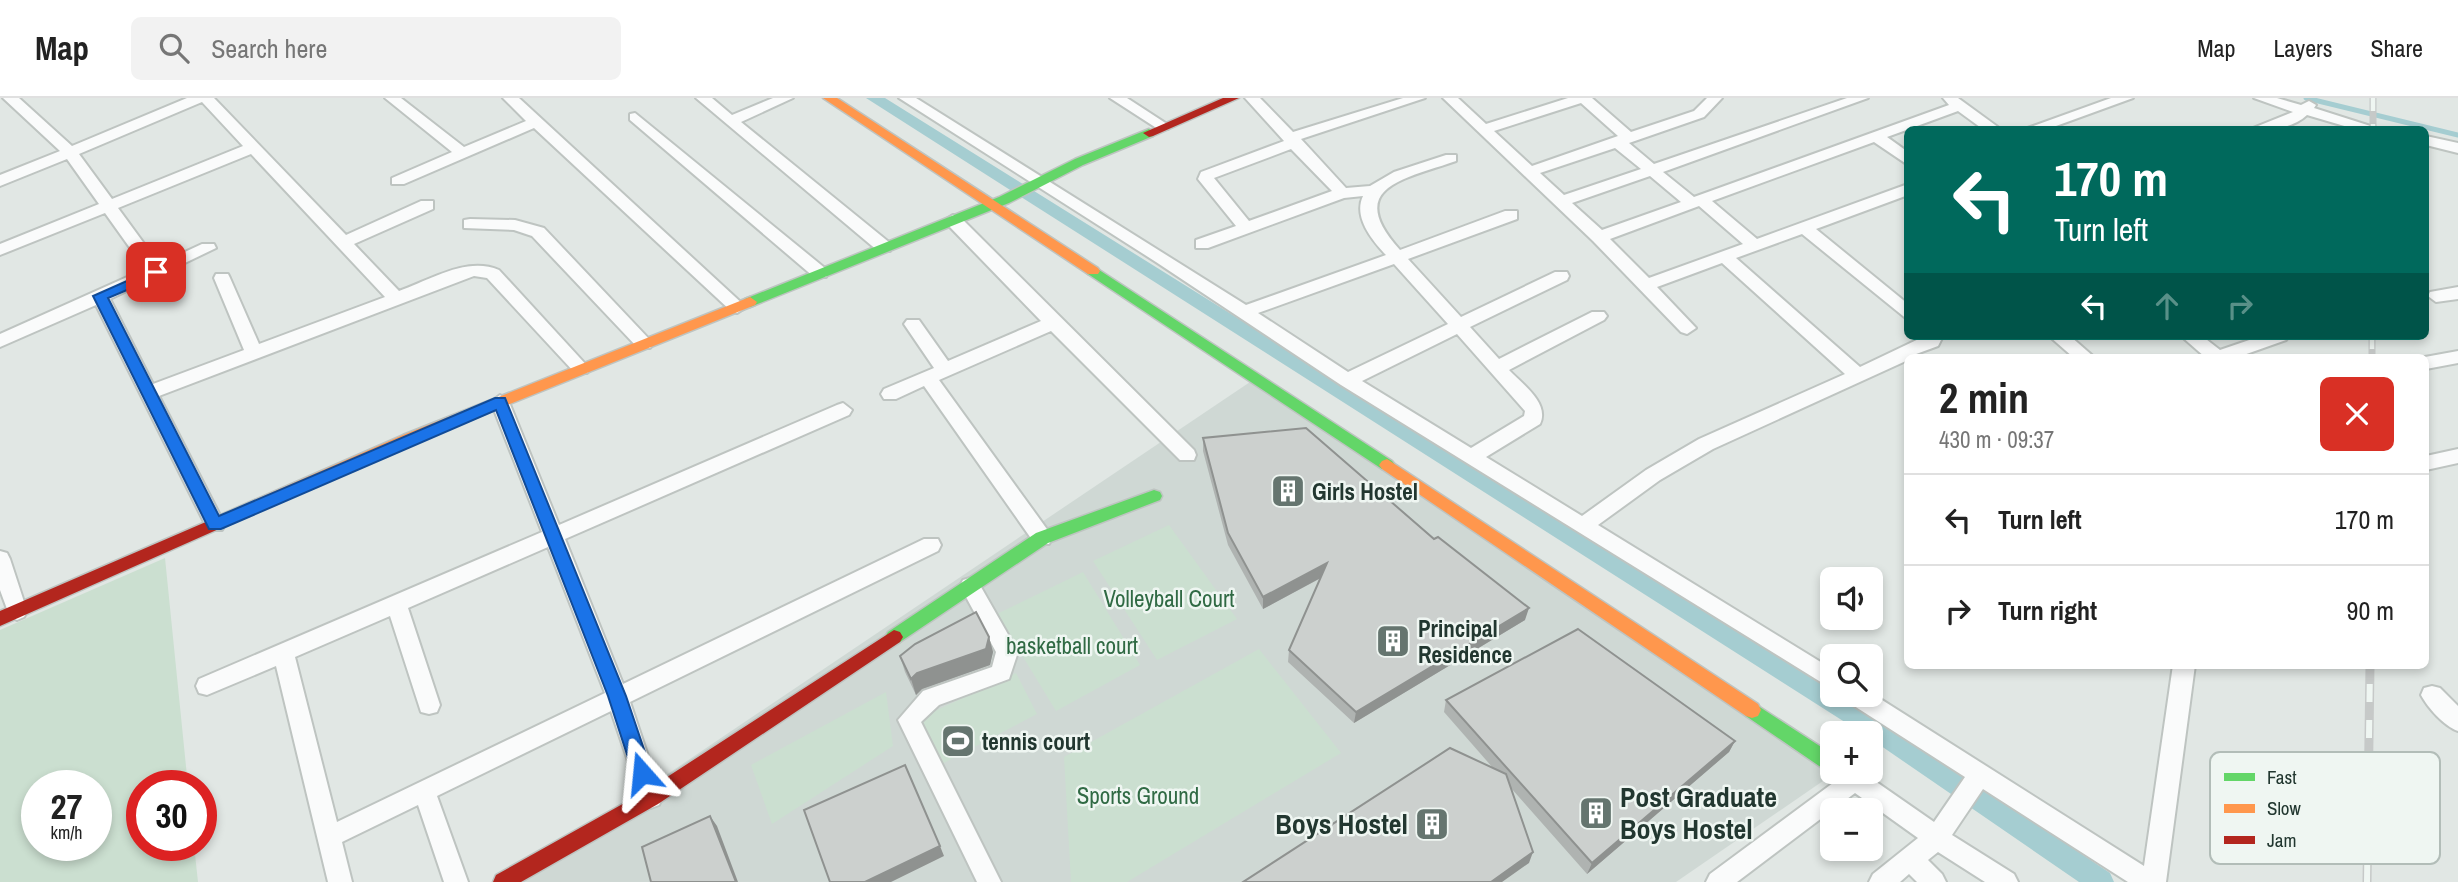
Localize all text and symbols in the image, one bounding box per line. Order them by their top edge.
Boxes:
search box [131,17,621,80]
text: Map [35,26,89,70]
icon: search [155,29,193,67]
text: Search here [211,31,327,66]
text: Map [2197,32,2235,64]
text: Layers [2273,32,2332,64]
text: Share [2370,32,2423,64]
text: 170 m [2054,145,2168,211]
icon: left [1939,154,2030,245]
text: Turn left [2054,208,2148,251]
pin [126,242,186,302]
icon: arrive [137,253,175,291]
icon: left [2075,287,2113,325]
icon: ahead [2148,287,2186,325]
icon: right [2221,287,2259,325]
text: 2 min [1939,370,2029,426]
button: close [2320,377,2394,451]
text: 430 m · 09:37 [1939,424,2054,455]
building icon: Girls Hostel [1269,472,1307,510]
place label: Girls Hostel [1312,476,1418,507]
icon: left [1939,501,1977,539]
text: Turn left [1998,502,2082,537]
text: 170 m [2335,502,2394,537]
map controls [1820,567,1883,861]
button: sound [1820,567,1883,630]
park label: Volleyball Court [1103,583,1235,614]
icon: right [1939,592,1977,630]
text: Turn right [1998,593,2097,628]
text: 90 m [2347,593,2394,628]
place label: Principal Residence [1418,613,1512,670]
building icon: Principal Residence [1374,622,1412,660]
park label: basketball court [1006,630,1138,661]
button: search [1820,644,1883,707]
button: + [1820,721,1883,784]
sports icon: tennis court [939,722,977,760]
place label: tennis court [982,726,1090,757]
position arrow [605,736,679,810]
legend [2210,752,2440,864]
text: Fast [2267,764,2297,790]
speed limit sign: 30 [126,770,217,861]
place label: Post Graduate Boys Hostel [1620,778,1777,848]
park label: Sports Ground [1077,780,1199,811]
text: 27 [51,783,82,830]
building icon: Post Graduate Boys Hostel [1577,794,1615,832]
text: Slow [2267,795,2302,821]
button: − [1820,798,1883,861]
place label: Boys Hostel [1275,805,1408,843]
building icon: Boys Hostel [1413,805,1451,843]
text: km/h [51,820,83,845]
text: Jam [2267,827,2296,853]

